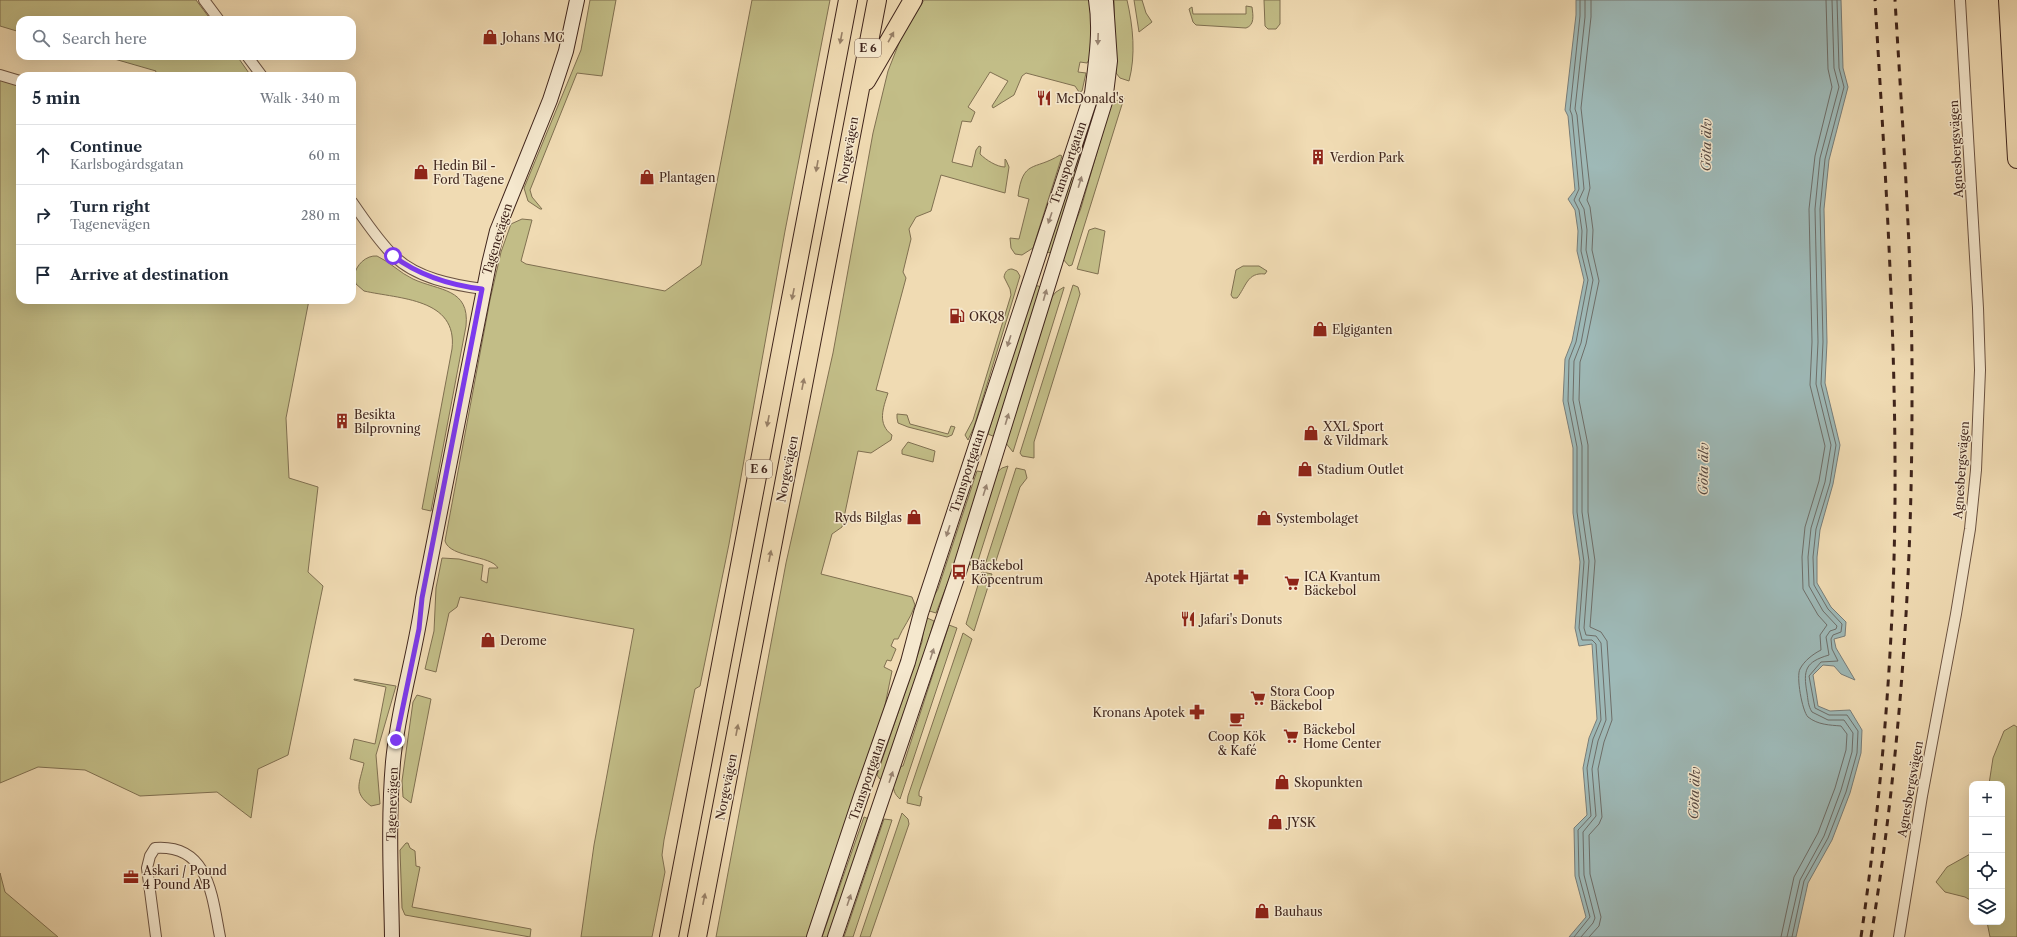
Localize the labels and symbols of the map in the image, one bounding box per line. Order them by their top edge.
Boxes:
shop icon: Johans MC [481,28,499,46]
place label: Johans MC [500,30,564,45]
one-way arrow [887,31,894,43]
one-way arrow [837,32,843,44]
one-way arrow [1095,33,1101,46]
road number: E 6 [855,39,881,57]
restaurant icon: McDonald's [1035,89,1053,107]
place label: McDonald's [1056,91,1124,106]
street label: Agnesbergsvägen [1946,99,1966,199]
street label: Norgevägen [835,115,861,185]
water label: Göta älv [1698,118,1714,172]
street label: Transportgatan [1047,119,1089,207]
building icon: Verdion Park [1309,148,1327,166]
place label: Verdion Park [1329,150,1405,165]
place label: Hedin Bil - Ford Tagene [433,158,504,187]
one-way arrow [814,160,820,172]
shop icon: Hedin Bil - Ford Tagene [412,163,430,181]
shop icon: Plantagen [638,168,656,186]
place label: Plantagen [659,170,716,185]
one-way arrow [1077,175,1083,187]
street label: Tagenevägen [479,201,515,277]
one-way arrow [1047,212,1053,224]
route start [384,247,402,265]
one-way arrow [789,288,795,300]
one-way arrow [1042,289,1048,301]
fuel station icon: OKQ8 [948,307,966,325]
place label: OKQ8 [969,309,1005,324]
shop icon: Elgiganten [1311,320,1329,338]
place label: Elgiganten [1332,322,1393,337]
one-way arrow [1006,335,1012,347]
one-way arrow [801,377,807,390]
place label: Besikta Bilprovning [354,407,421,436]
building icon: Besikta Bilprovning [333,412,351,430]
one-way arrow [1004,413,1010,425]
one-way arrow [765,415,771,428]
place label: XXL Sport & Vildmark [1322,419,1389,448]
street label: Agnesbergsvägen [1950,420,1972,520]
shop icon: XXL Sport & Vildmark [1302,424,1320,442]
street label: Transportgatan [946,427,988,515]
street label: Norgevägen [773,434,801,504]
water label: Göta älv [1695,442,1711,496]
road number: E 6 [746,460,772,478]
shop icon: Stadium Outlet [1296,460,1314,478]
place label: Stadium Outlet [1317,462,1404,477]
one-way arrow [982,484,988,496]
shop icon: Ryds Bilglas [905,508,923,526]
shop icon: Systembolaget [1255,509,1273,527]
place label: Ryds Bilglas [835,510,902,525]
place label: Systembolaget [1276,511,1359,526]
one-way arrow [944,526,950,538]
one-way arrow [767,550,773,562]
place label: Bäckebol Köpcentrum [971,558,1043,587]
bus stop icon: Bäckebol Köpcentrum [950,563,968,581]
pharmacy icon: Apotek Hjärtat [1232,568,1250,586]
place label: ICA Kvantum Bäckebol [1304,569,1380,598]
place label: Apotek Hjärtat [1144,570,1230,585]
supermarket icon: ICA Kvantum Bäckebol [1283,574,1301,592]
restaurant icon: Jafari's Donuts [1179,610,1197,628]
place label: Jafari's Donuts [1198,612,1282,627]
shop icon: Derome [479,631,497,649]
place label: Derome [500,633,547,648]
one-way arrow [929,648,935,660]
place label: Stora Coop Bäckebol [1270,684,1335,713]
supermarket icon: Stora Coop Bäckebol [1249,689,1267,707]
pharmacy icon: Kronans Apotek [1188,703,1206,721]
place label: Kronans Apotek [1093,705,1186,720]
cafe icon: Coop Kök & Kafé [1228,710,1246,728]
place label: Bäckebol Home Center [1303,722,1381,751]
one-way arrow [734,724,740,736]
supermarket icon: Bäckebol Home Center [1282,727,1300,745]
place label: Coop Kök & Kafé [1208,729,1267,758]
route end [387,731,405,749]
street label: Transportgatan [846,735,888,823]
street label: Agnesbergsvägen [1894,739,1926,840]
street label: Norgevägen [712,752,740,822]
street label: Tagenevägen [383,766,401,841]
water label: Göta älv [1685,766,1703,820]
one-way arrow [888,771,894,783]
shop icon: Skopunkten [1273,773,1291,791]
place label: Skopunkten [1294,775,1363,790]
shop icon: JYSK [1266,813,1284,831]
place label: JYSK [1285,815,1317,830]
place label: Askari / Pound 4 Pound AB [142,863,227,892]
office icon: Askari / Pound 4 Pound AB [122,868,140,886]
one-way arrow [701,893,707,905]
one-way arrow [846,894,852,906]
shop icon: Bauhaus [1253,902,1271,920]
place label: Bauhaus [1274,904,1323,919]

